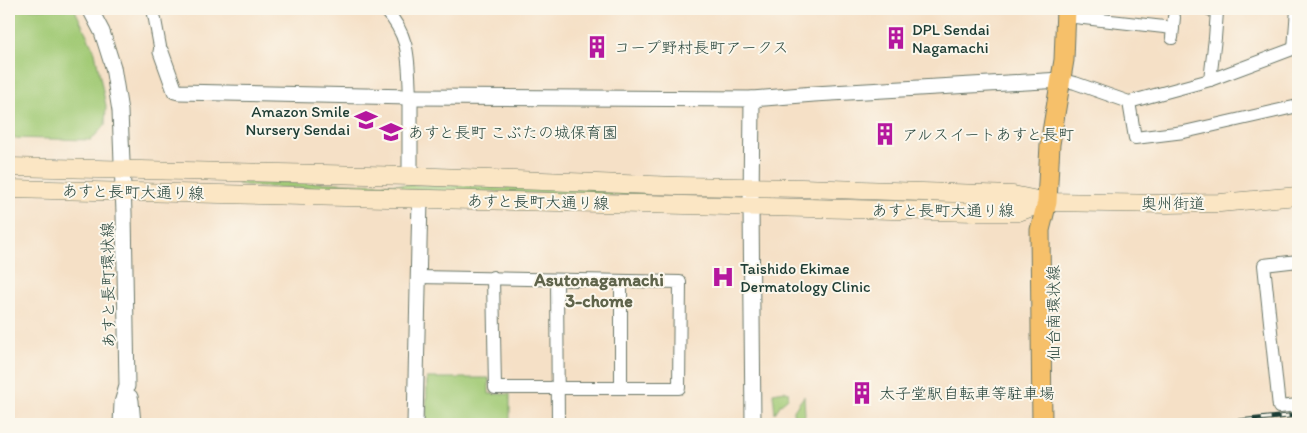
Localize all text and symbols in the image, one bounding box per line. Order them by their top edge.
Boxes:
place label: DPL Sendai Nagamachi [912,20,990,57]
building icon: DPL Sendai Nagamachi [883,25,909,51]
building icon: コープ野村長町アークス [584,34,610,60]
place label: コープ野村長町アークス [614,38,788,57]
place label: Amazon Smile Nursery Sendai [245,102,350,139]
school or university icon: Amazon Smile Nursery Sendai [353,107,379,133]
school or university icon: あすと長町 こぶたの城保育園 [378,119,404,145]
building icon: アルスイートあすと長町 [872,121,898,147]
place label: あすと長町 こぶたの城保育園 [408,123,618,142]
place label: アルスイートあすと長町 [902,125,1074,144]
street label: あすと長町大通り線 [62,181,204,203]
street label: あすと長町大通り線 [467,191,609,213]
street label: 奥州街道 [1141,194,1205,213]
street label: あすと長町大通り線 [872,201,1014,220]
street label: あすと長町環状線 [97,222,119,348]
place label: Taishido Ekimae Dermatology Clinic [740,259,871,296]
hospital icon: Taishido Ekimae Dermatology Clinic [710,264,736,290]
street label: 仙台南環状線 [1044,265,1063,361]
district label: Asutonagamachi 3-chome [533,269,664,312]
building icon: 太子堂駅自転車等駐車場 [849,380,875,406]
place label: 太子堂駅自転車等駐車場 [879,384,1055,403]

